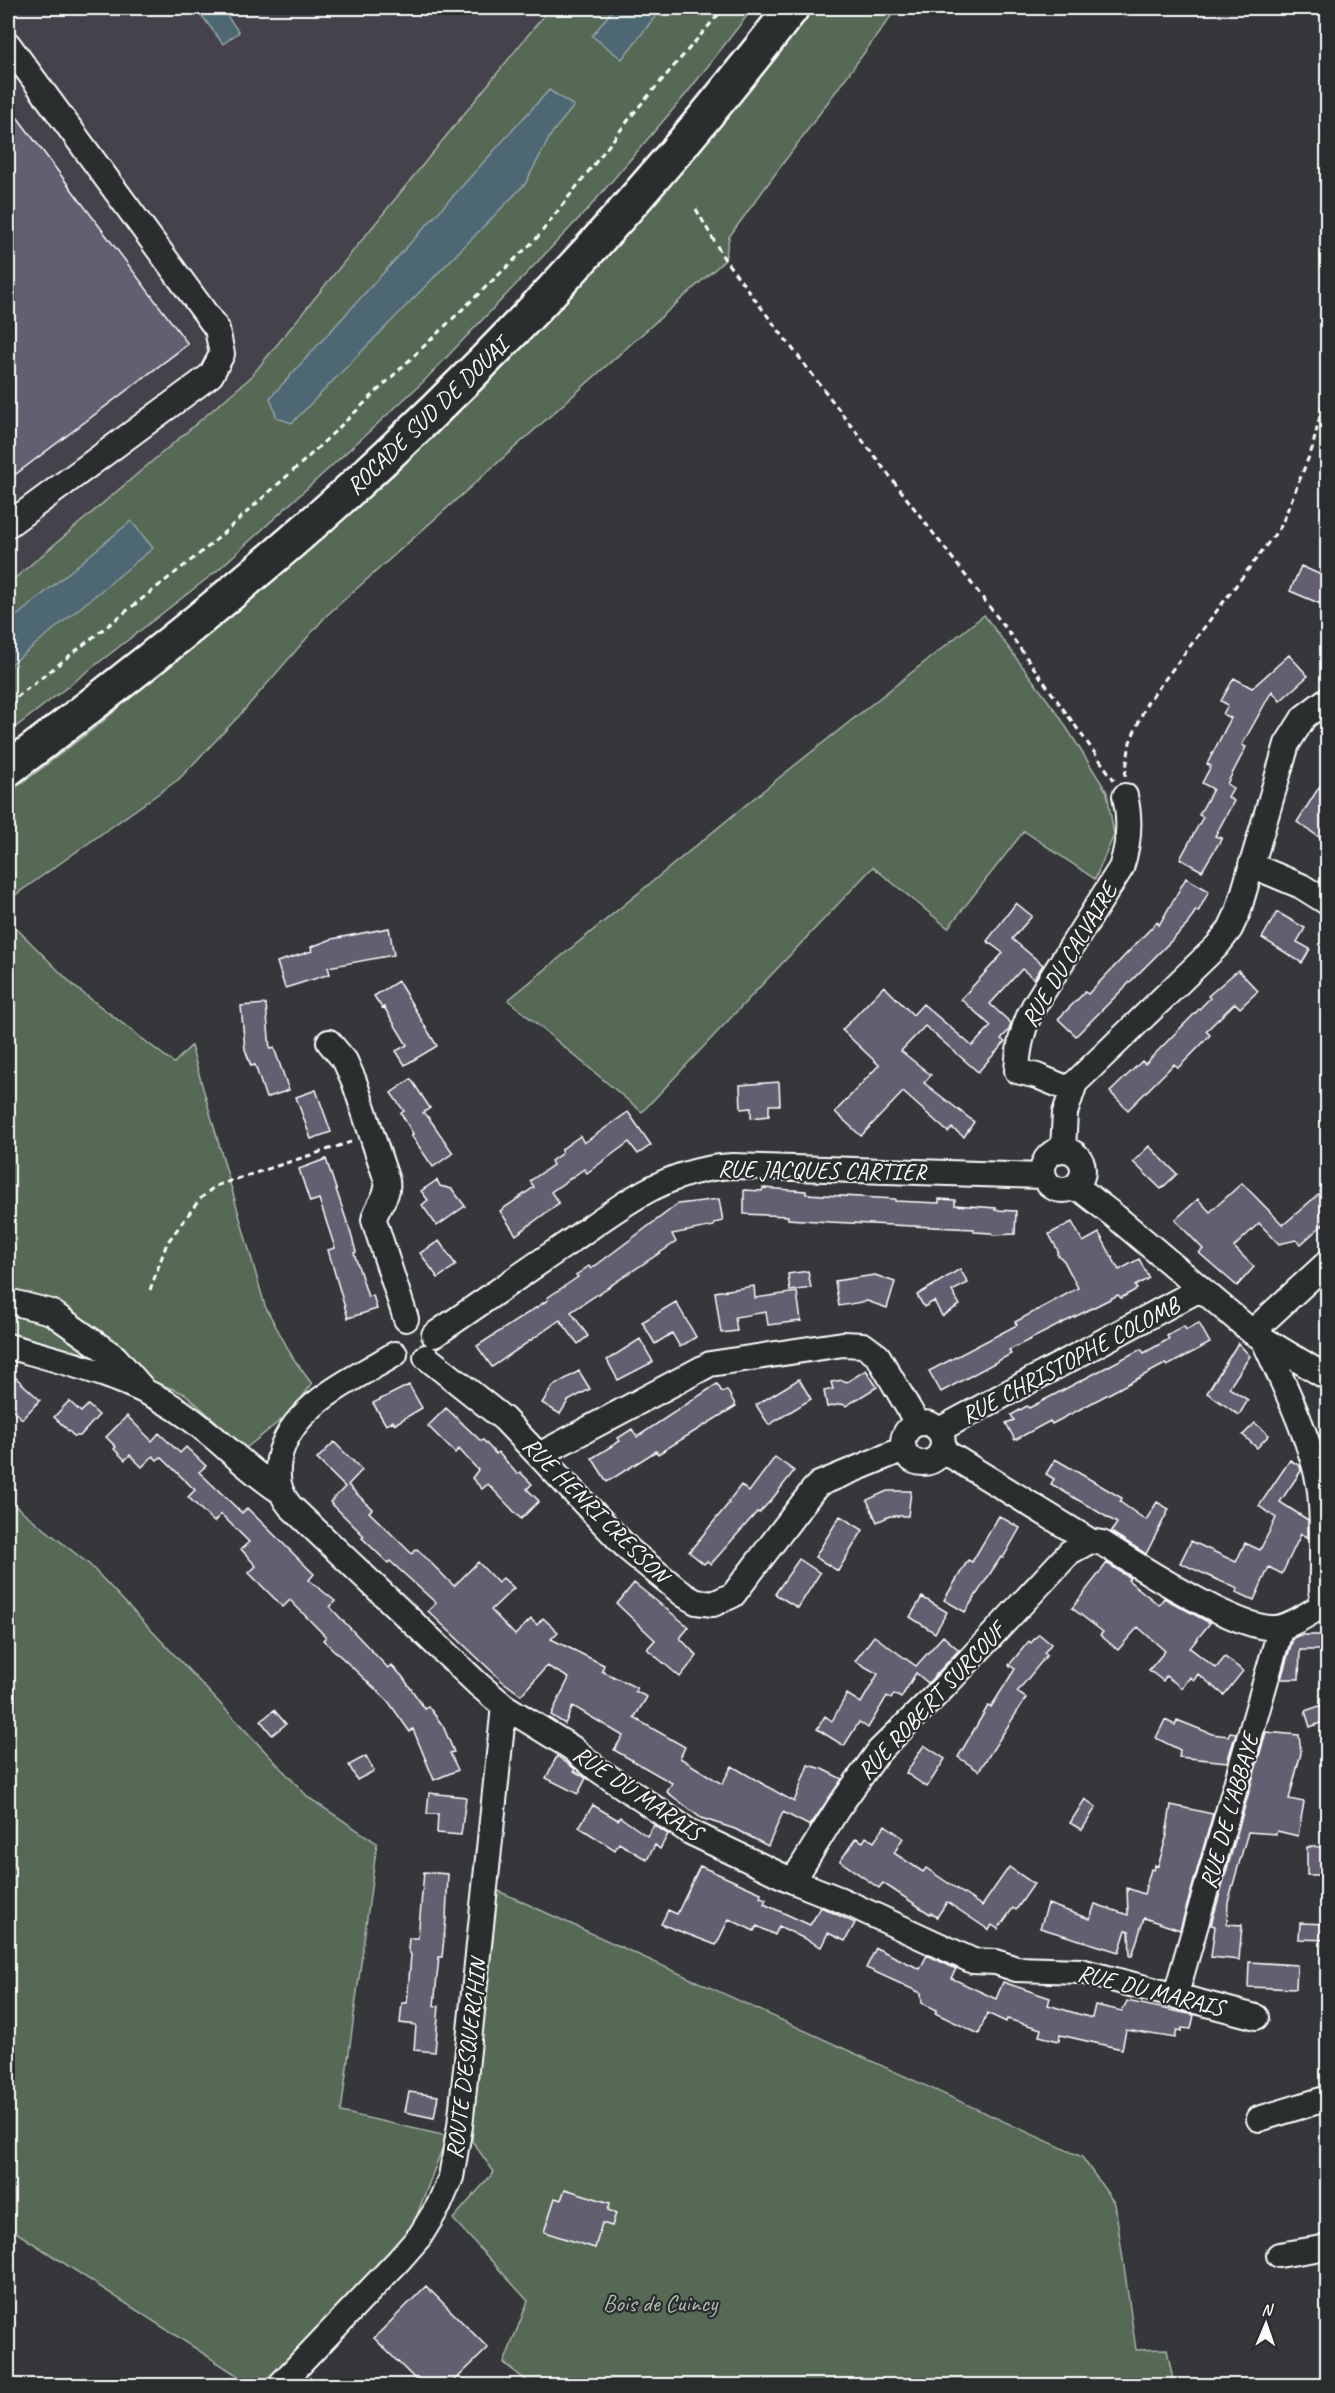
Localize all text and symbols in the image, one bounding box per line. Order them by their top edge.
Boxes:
street label: ROCADE SUD DE DOUAI [340,328,517,501]
street label: RUE DU CALVAIRE [1014,875,1125,1032]
street label: RUE JACQUES CARTIER [718,1153,928,1187]
street label: RUE CHRISTOPHE COLOMB [956,1289,1186,1430]
street label: RUE HENRI CRESSON [517,1431,678,1592]
street label: RUE ROBERT SURCOUF [851,1614,1014,1786]
street label: RUE DE L'ABBAYE [1193,1727,1266,1892]
street label: RUE DU MARAIS [568,1739,711,1849]
street label: ROUTE D'ESQUERCHIN [439,1954,494,2161]
street label: RUE DU MARAIS [1075,1957,1230,2023]
park label: Bois de Cuincy [603,2288,719,2318]
north arrow [1236,2294,1296,2354]
text: N [1261,2300,1275,2320]

